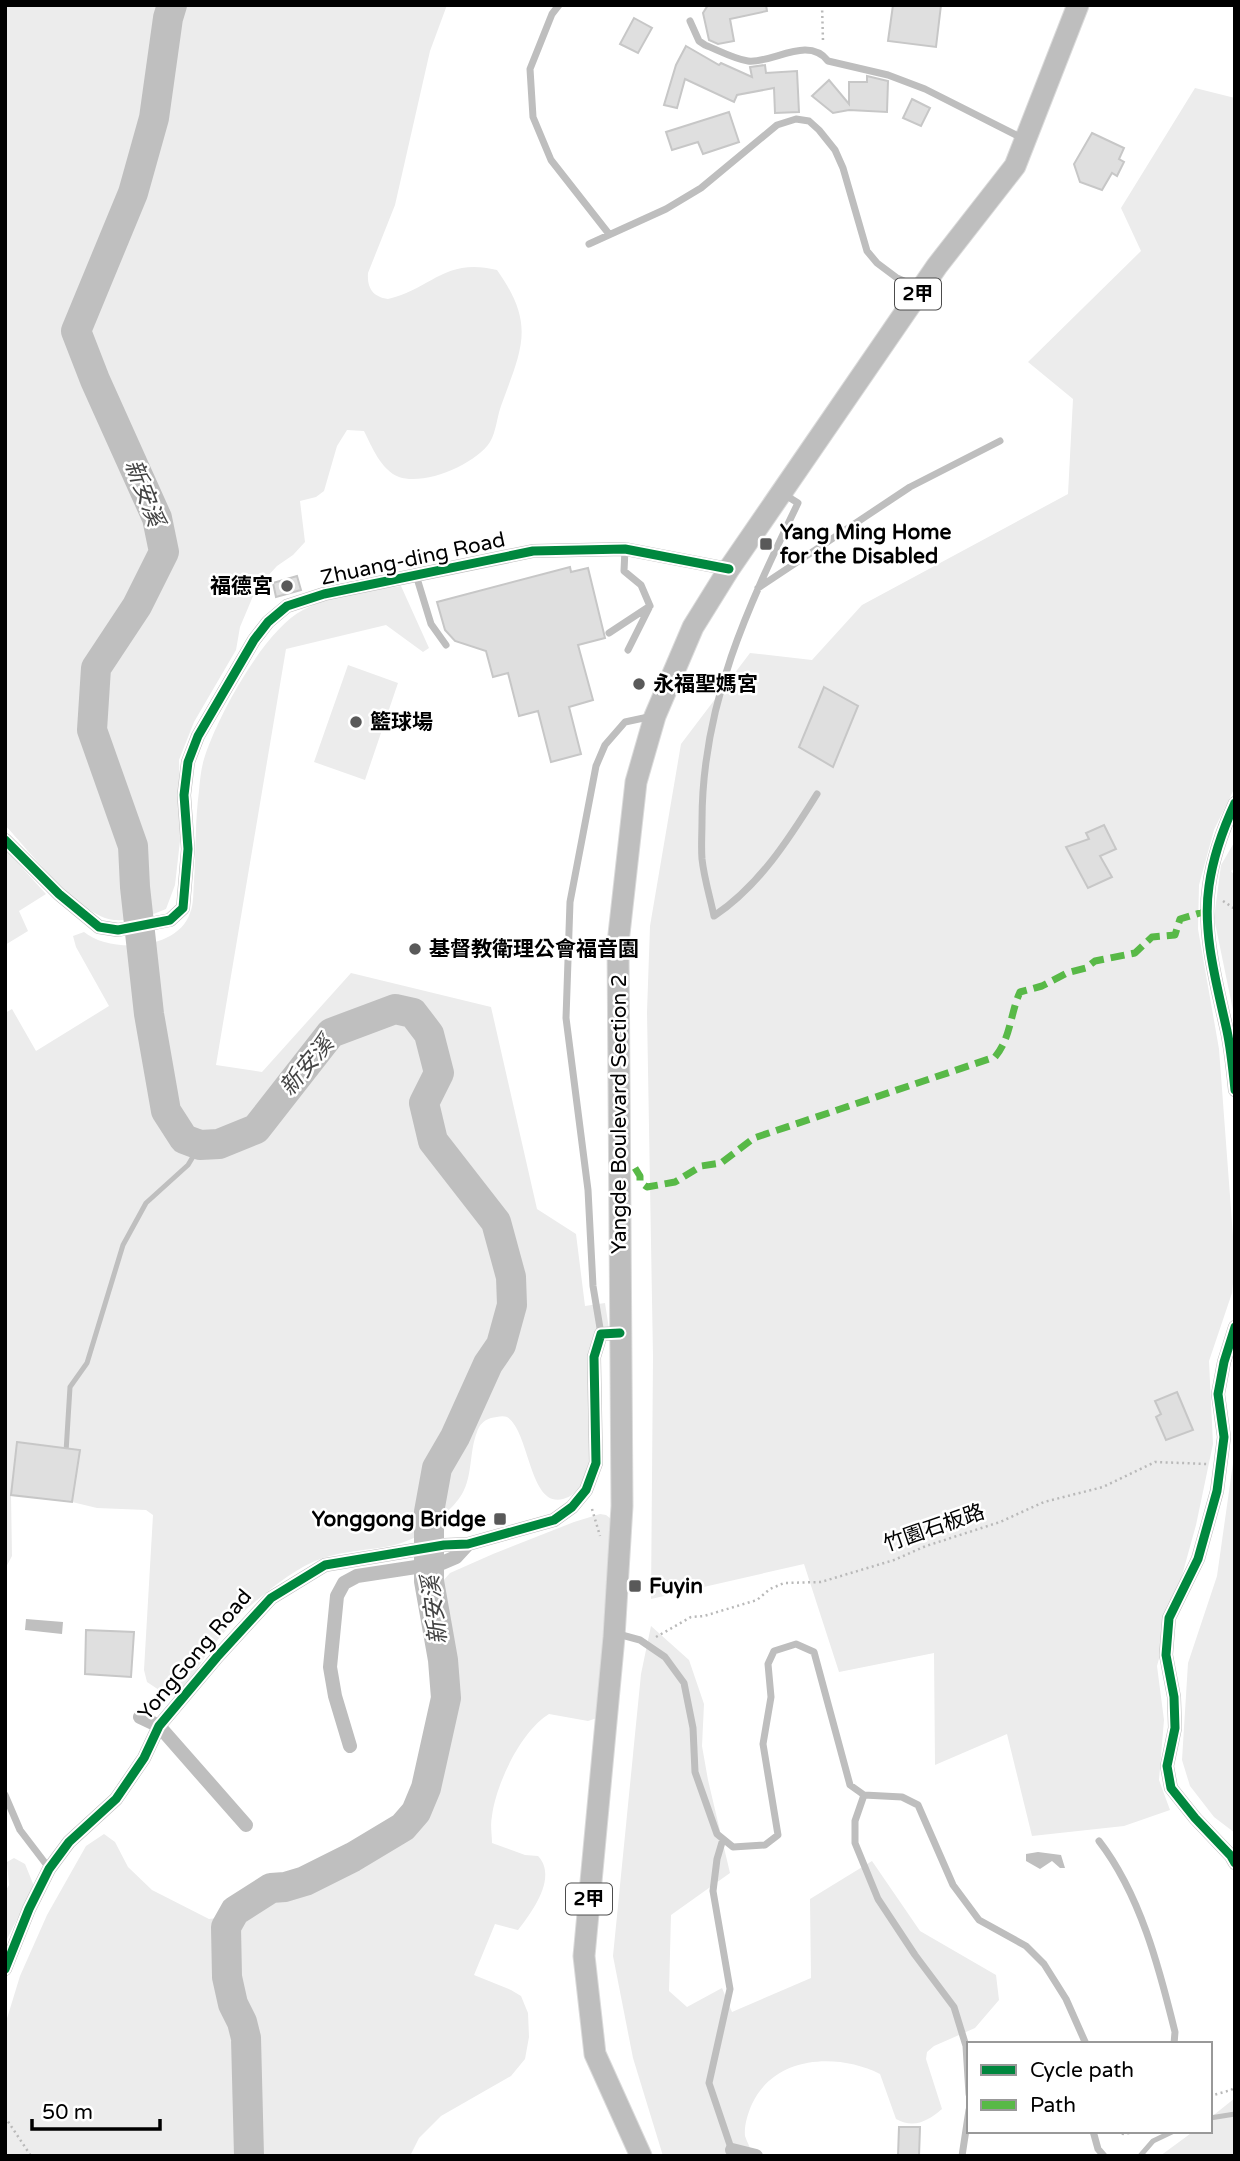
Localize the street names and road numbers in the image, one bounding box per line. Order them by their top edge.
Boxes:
road number: 2甲 [895,278,941,310]
street label: Zhuang-ding Road [318,527,508,591]
street label: Yangde Boulevard Section 2 [607,974,632,1254]
street label: 竹園石板路 [880,1499,988,1557]
street label: YongGong Road [133,1584,257,1726]
road number: 2甲 [566,1884,612,1914]

